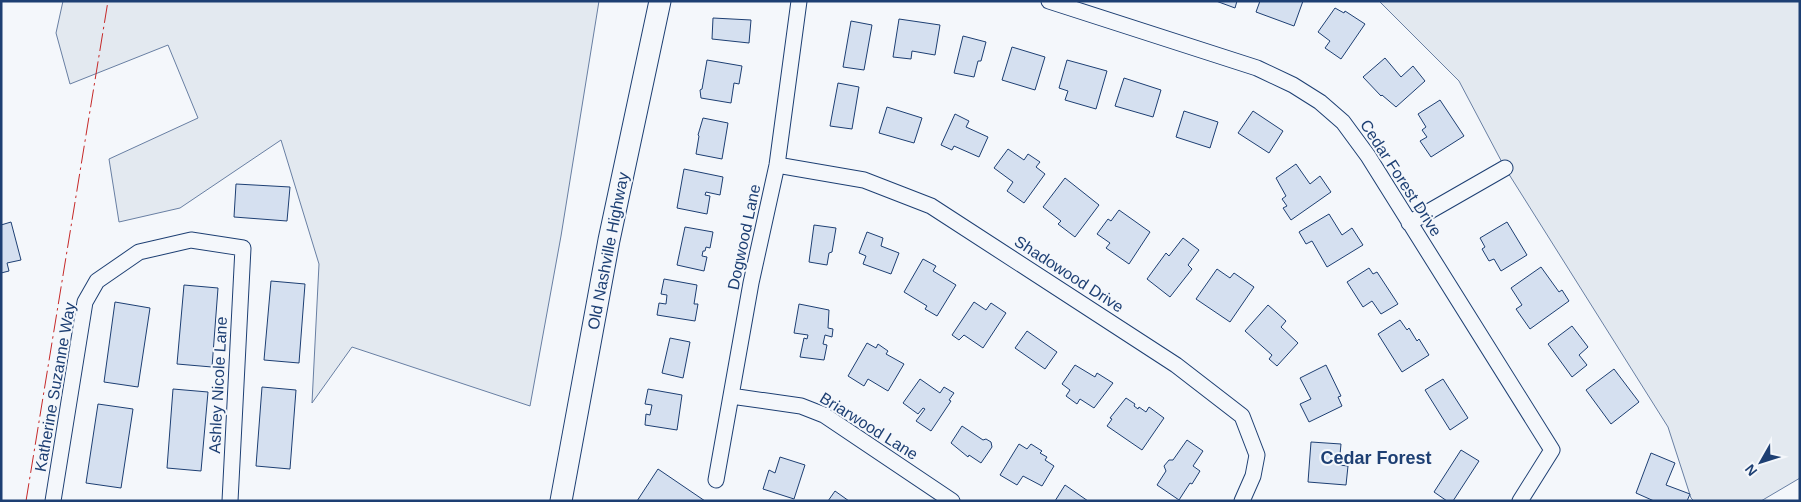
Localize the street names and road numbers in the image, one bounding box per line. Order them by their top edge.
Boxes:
street label: Cedar Forest Drive [1357,117,1445,239]
street label: Old Nashville Highway [584,171,632,331]
street label: Dogwood Lane [724,182,764,291]
street label: Shadowood Drive [1011,232,1127,316]
street label: Katherine Suzanne Way [32,301,78,473]
street label: Ashley Nicole Lane [206,316,230,454]
street label: Briarwood Lane [817,389,921,463]

